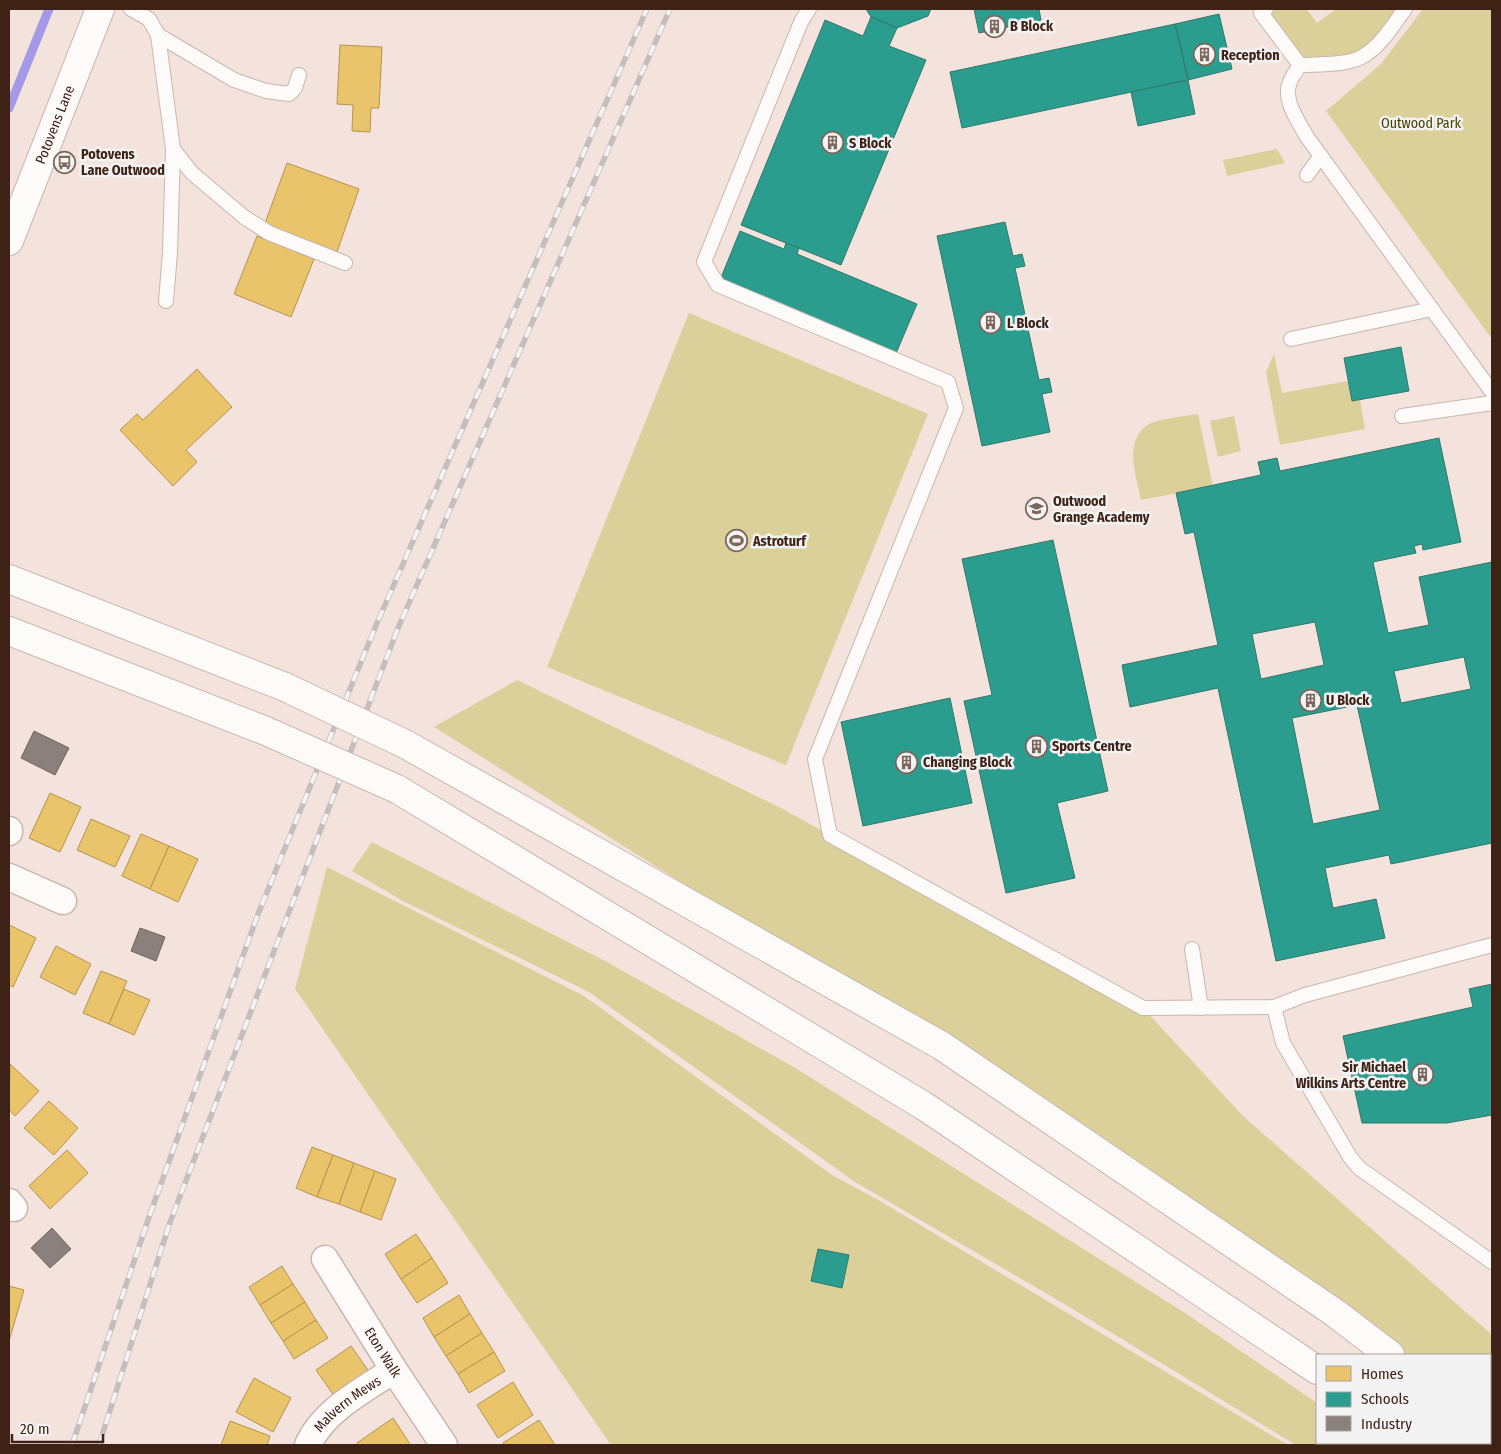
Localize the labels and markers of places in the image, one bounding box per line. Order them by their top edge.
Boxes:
building icon: B Block [982,14,1006,38]
place label: B Block [1010,18,1054,35]
building icon: Reception [1193,43,1217,67]
place label: Reception [1221,47,1280,64]
building icon: S Block [821,131,845,155]
place label: S Block [849,135,892,152]
place label: Potovens Lane Outwood [81,146,165,179]
bus stop icon: Potovens Lane Outwood [53,150,77,174]
building icon: L Block [979,311,1003,335]
place label: L Block [1007,315,1050,332]
place label: Outwood Grange Academy [1053,493,1150,526]
school or university icon: Outwood Grange Academy [1025,497,1049,521]
sports icon: Astroturf [725,529,749,553]
place label: Astroturf [752,533,807,550]
building icon: U Block [1298,688,1322,712]
place label: U Block [1326,692,1370,709]
building icon: Sports Centre [1024,734,1048,758]
place label: Sports Centre [1052,738,1132,755]
building icon: Changing Block [895,750,919,774]
place label: Changing Block [923,754,1013,771]
place label: Sir Michael Wilkins Arts Centre [1296,1059,1406,1092]
building icon: Sir Michael Wilkins Arts Centre [1410,1063,1434,1087]

